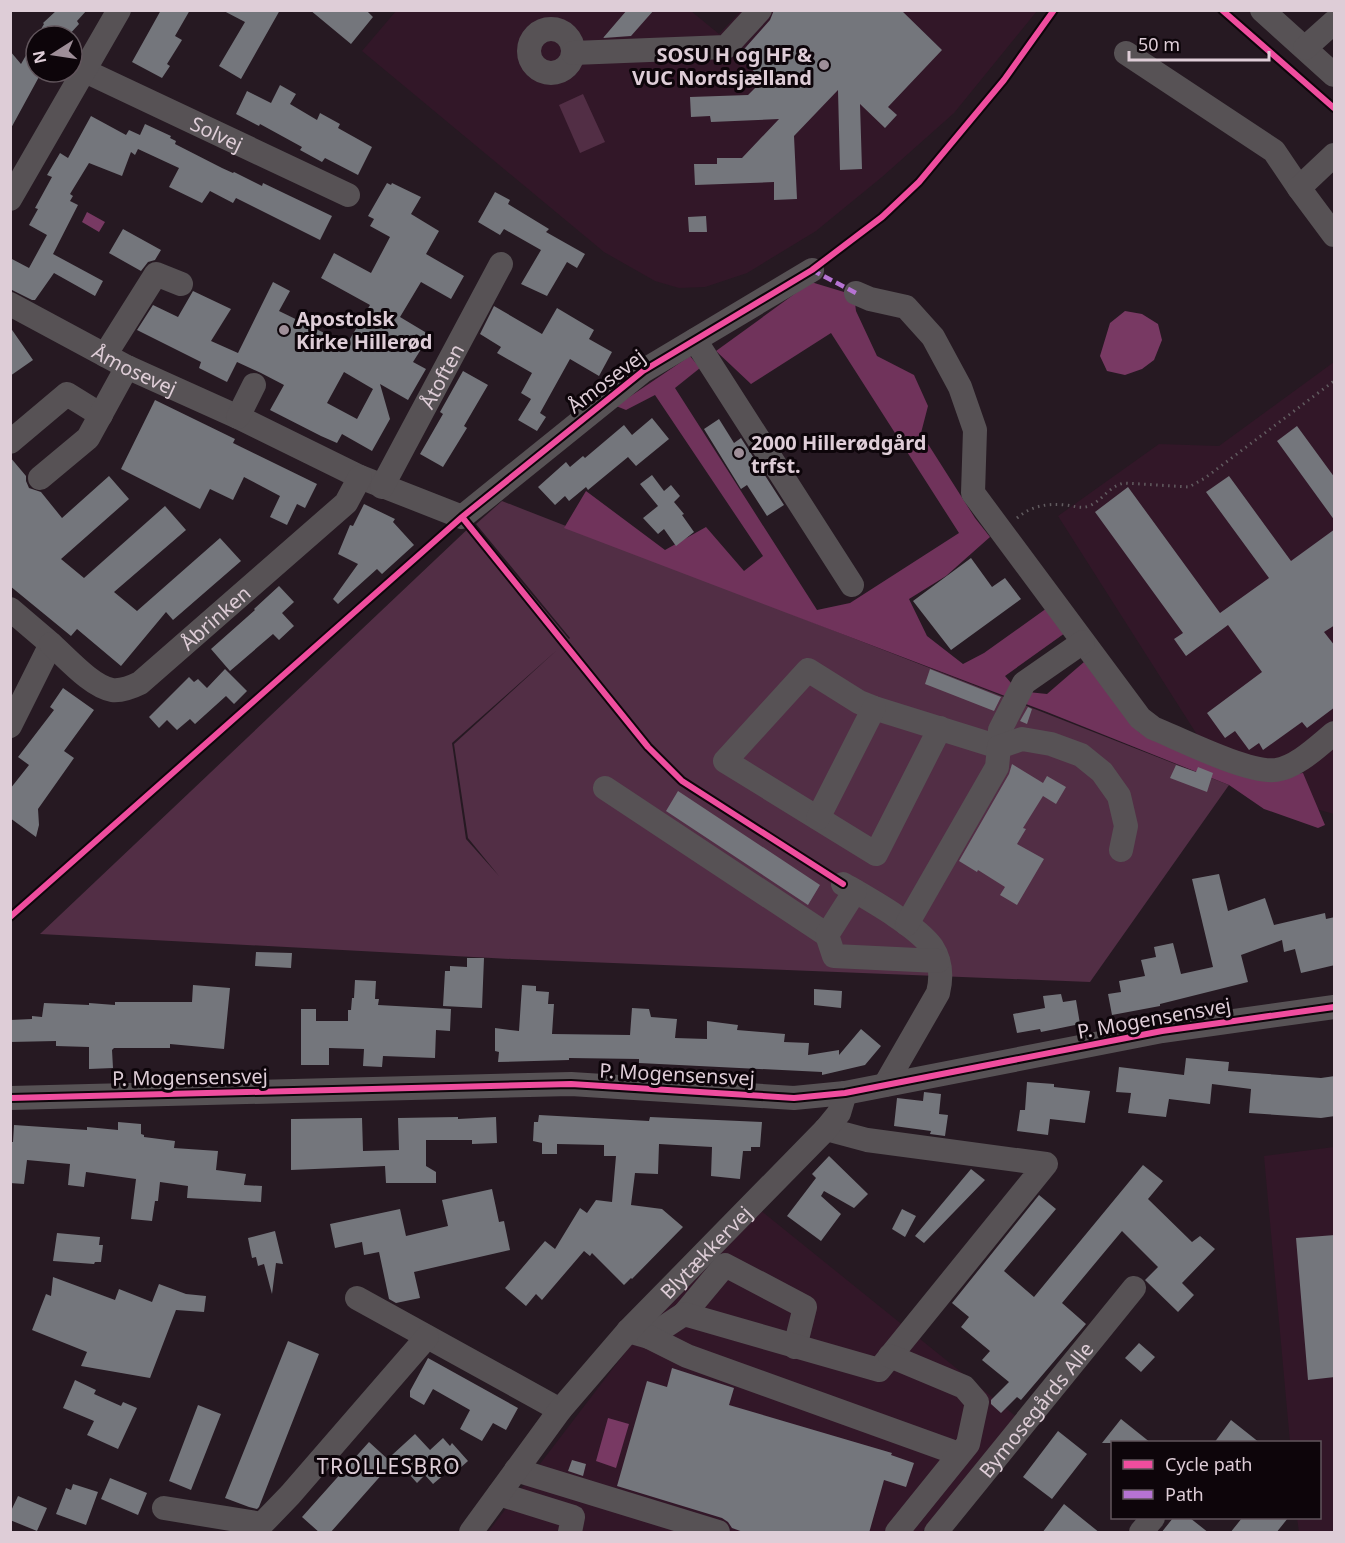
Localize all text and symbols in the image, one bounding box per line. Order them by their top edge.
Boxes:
north arrow [24,24,84,84]
scale bar [1129,24,1268,62]
text: 50 m [1138,32,1180,56]
place label: SOSU H og HF & VUC Nordsjælland [632,41,812,91]
text: N [27,48,51,66]
marker: SOSU H og HF & VUC Nordsjælland [817,58,831,72]
street label: Solvej [186,109,248,157]
place label: Apostolsk Kirke Hillerød [296,305,432,355]
marker: Apostolsk Kirke Hillerød [277,323,291,337]
street label: Åmosevej [88,337,181,401]
street label: Åtoften [413,339,470,413]
street label: Åmosevej [562,343,650,419]
place label: 2000 Hillerødgård trfst. [751,429,926,479]
marker: 2000 Hillerødgård trfst. [732,446,746,460]
street label: Åbrinken [174,579,256,656]
street label: P. Mogensensvej [1075,991,1233,1045]
street label: P. Mogensensvej [599,1056,755,1092]
street label: P. Mogensensvej [112,1062,268,1092]
street label: Blytækkervej [654,1199,757,1304]
street label: Bymosegårds Alle [972,1336,1099,1483]
legend [1111,1441,1321,1519]
district label: TROLLESBRO [317,1452,461,1480]
text: Cycle path [1165,1452,1252,1476]
text: Path [1165,1482,1204,1506]

